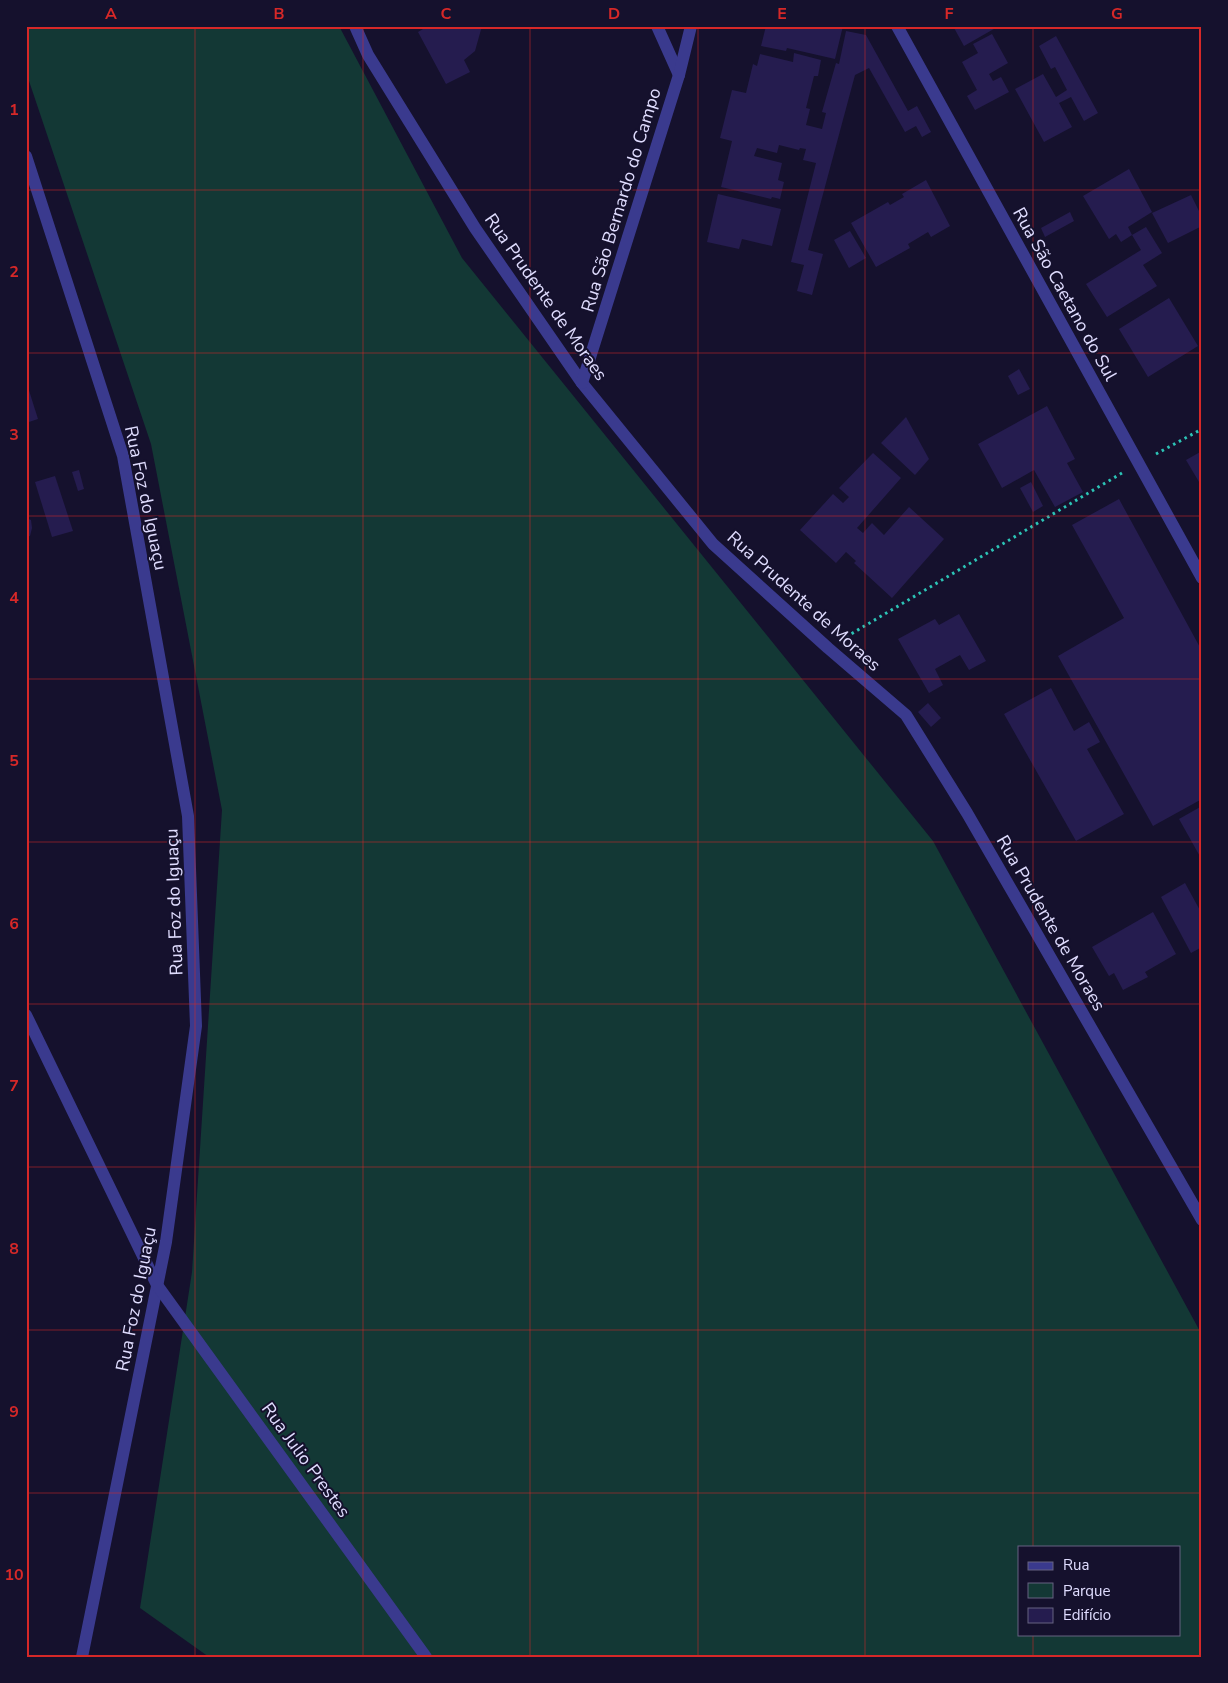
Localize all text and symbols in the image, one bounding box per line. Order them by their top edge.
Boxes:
text: A [105,3,117,25]
text: B [273,3,285,25]
text: C [441,3,452,25]
text: D [608,3,620,25]
text: E [777,3,787,25]
text: F [945,3,954,25]
text: G [1111,3,1123,25]
street label: Rua São Bernardo do Campo [575,85,667,315]
text: 1 [9,99,19,121]
street label: Rua São Caetano do Sul [1007,203,1123,386]
street label: Rua Prudente de Moraes [479,209,613,385]
text: 2 [9,261,19,283]
text: 3 [9,424,19,446]
street label: Rua Foz do Iguaçu [119,424,173,572]
street label: Rua Prudente de Moraes [722,526,886,676]
text: 4 [9,587,19,609]
text: 5 [9,750,19,772]
street label: Rua Foz do Iguaçu [159,828,189,976]
street label: Rua Prudente de Moraes [991,831,1111,1015]
text: 6 [9,913,19,935]
text: 7 [9,1075,19,1097]
street label: Rua Foz do Iguaçu [110,1225,162,1373]
text: 8 [9,1238,19,1260]
street label: Rua Julio Prestes [256,1398,356,1522]
text: 9 [9,1401,19,1423]
legend [1018,1546,1180,1636]
text: Rua [1063,1555,1089,1575]
text: 10 [4,1564,24,1586]
text: Parque [1063,1581,1111,1601]
text: Edifício [1063,1605,1111,1625]

